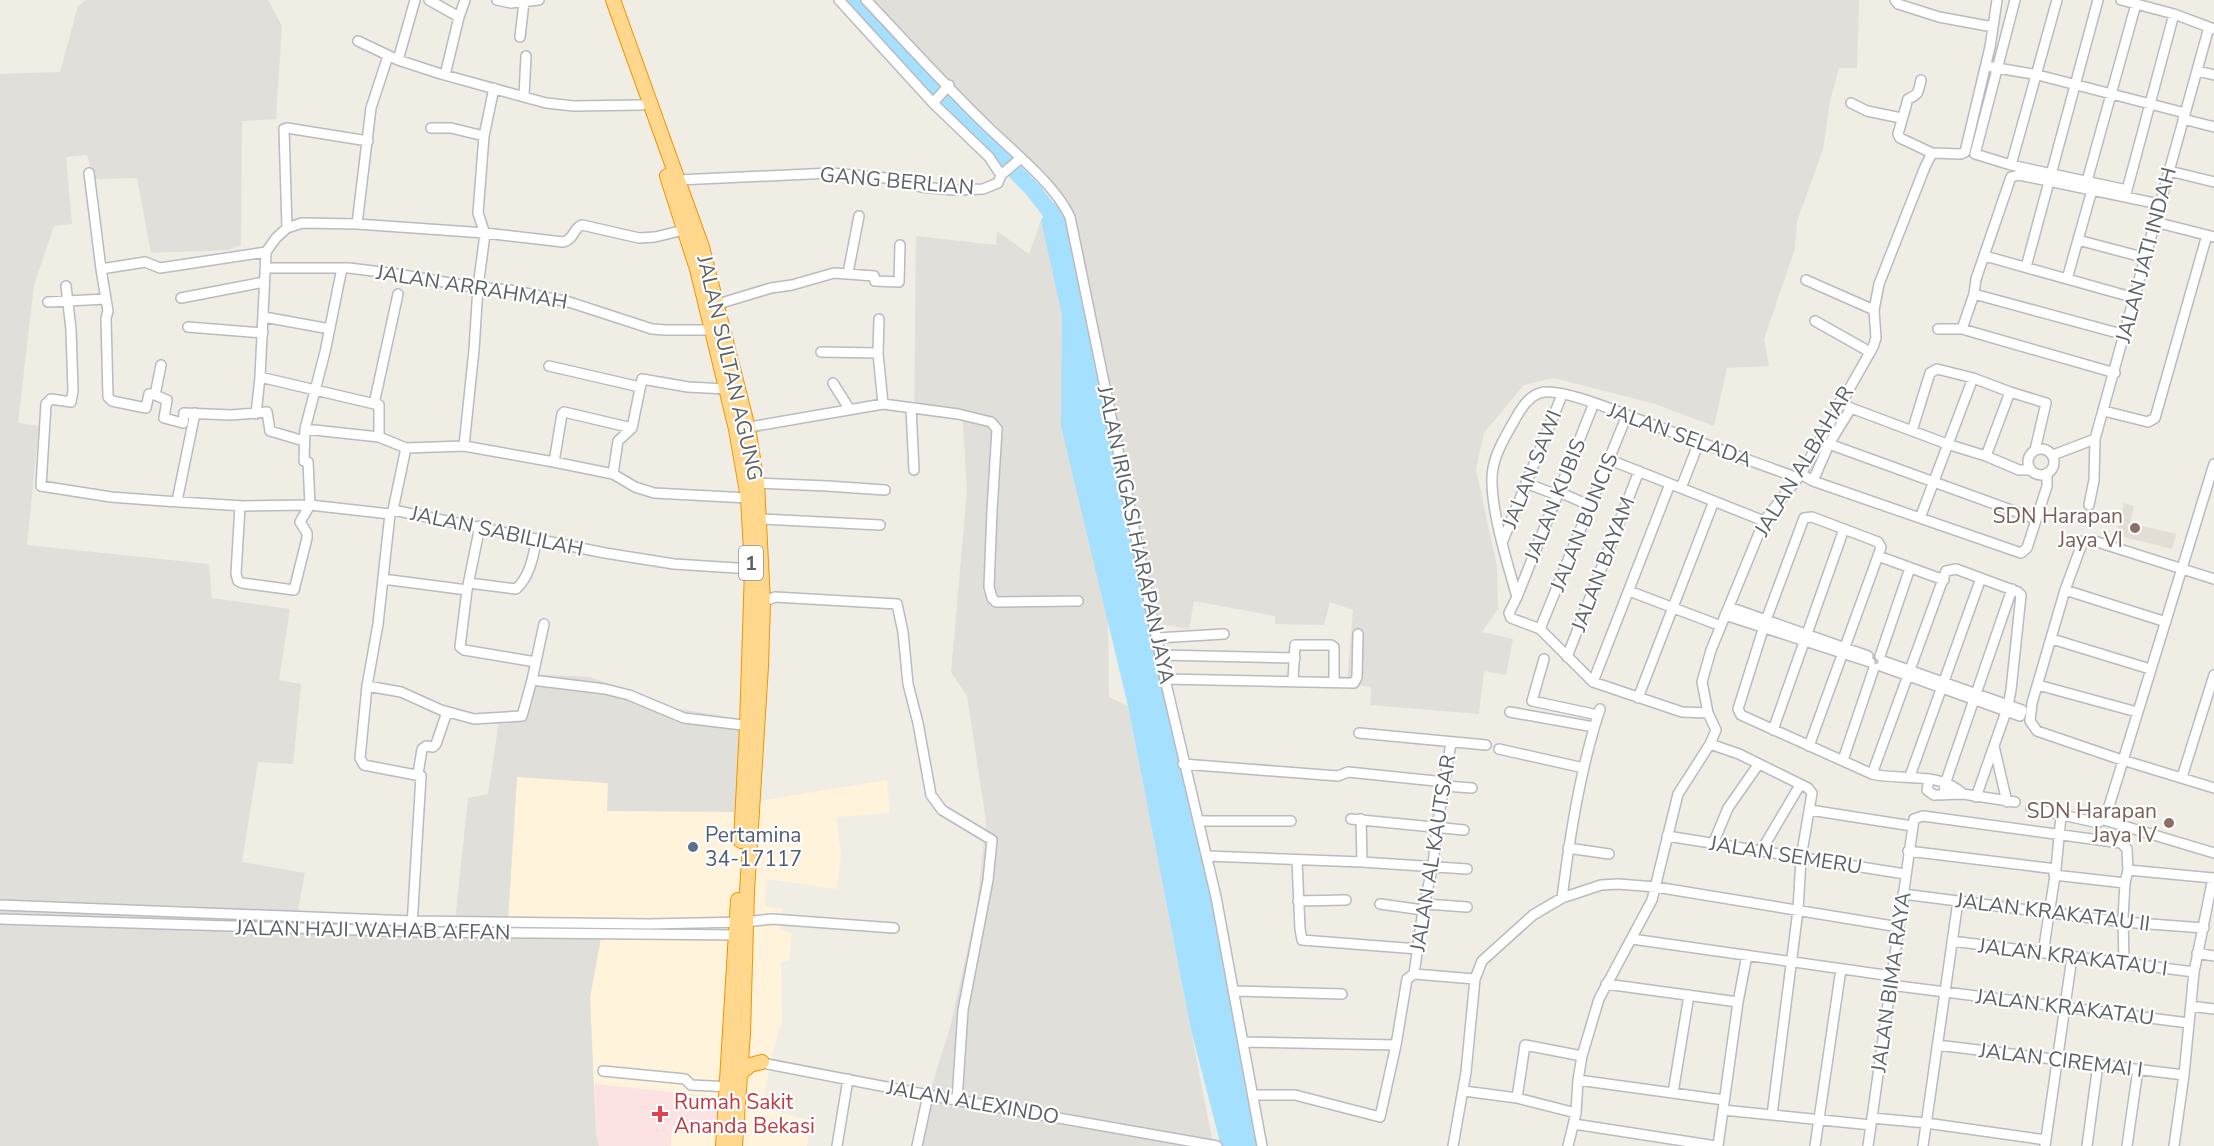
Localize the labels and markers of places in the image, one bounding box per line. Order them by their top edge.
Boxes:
place label: SDN Harapan Jaya VI [1993,502,2123,554]
marker: SDN Harapan Jaya VI [2128,521,2142,535]
place label: SDN Harapan Jaya IV [2027,797,2158,849]
marker: SDN Harapan Jaya IV [2162,816,2176,830]
place label: Pertamina 34-17117 [705,821,802,873]
marker: Pertamina 34-17117 [686,840,700,854]
place label: Rumah Sakit Ananda Bekasi [674,1088,815,1140]
marker: Rumah Sakit Ananda Bekasi [651,1105,669,1123]

